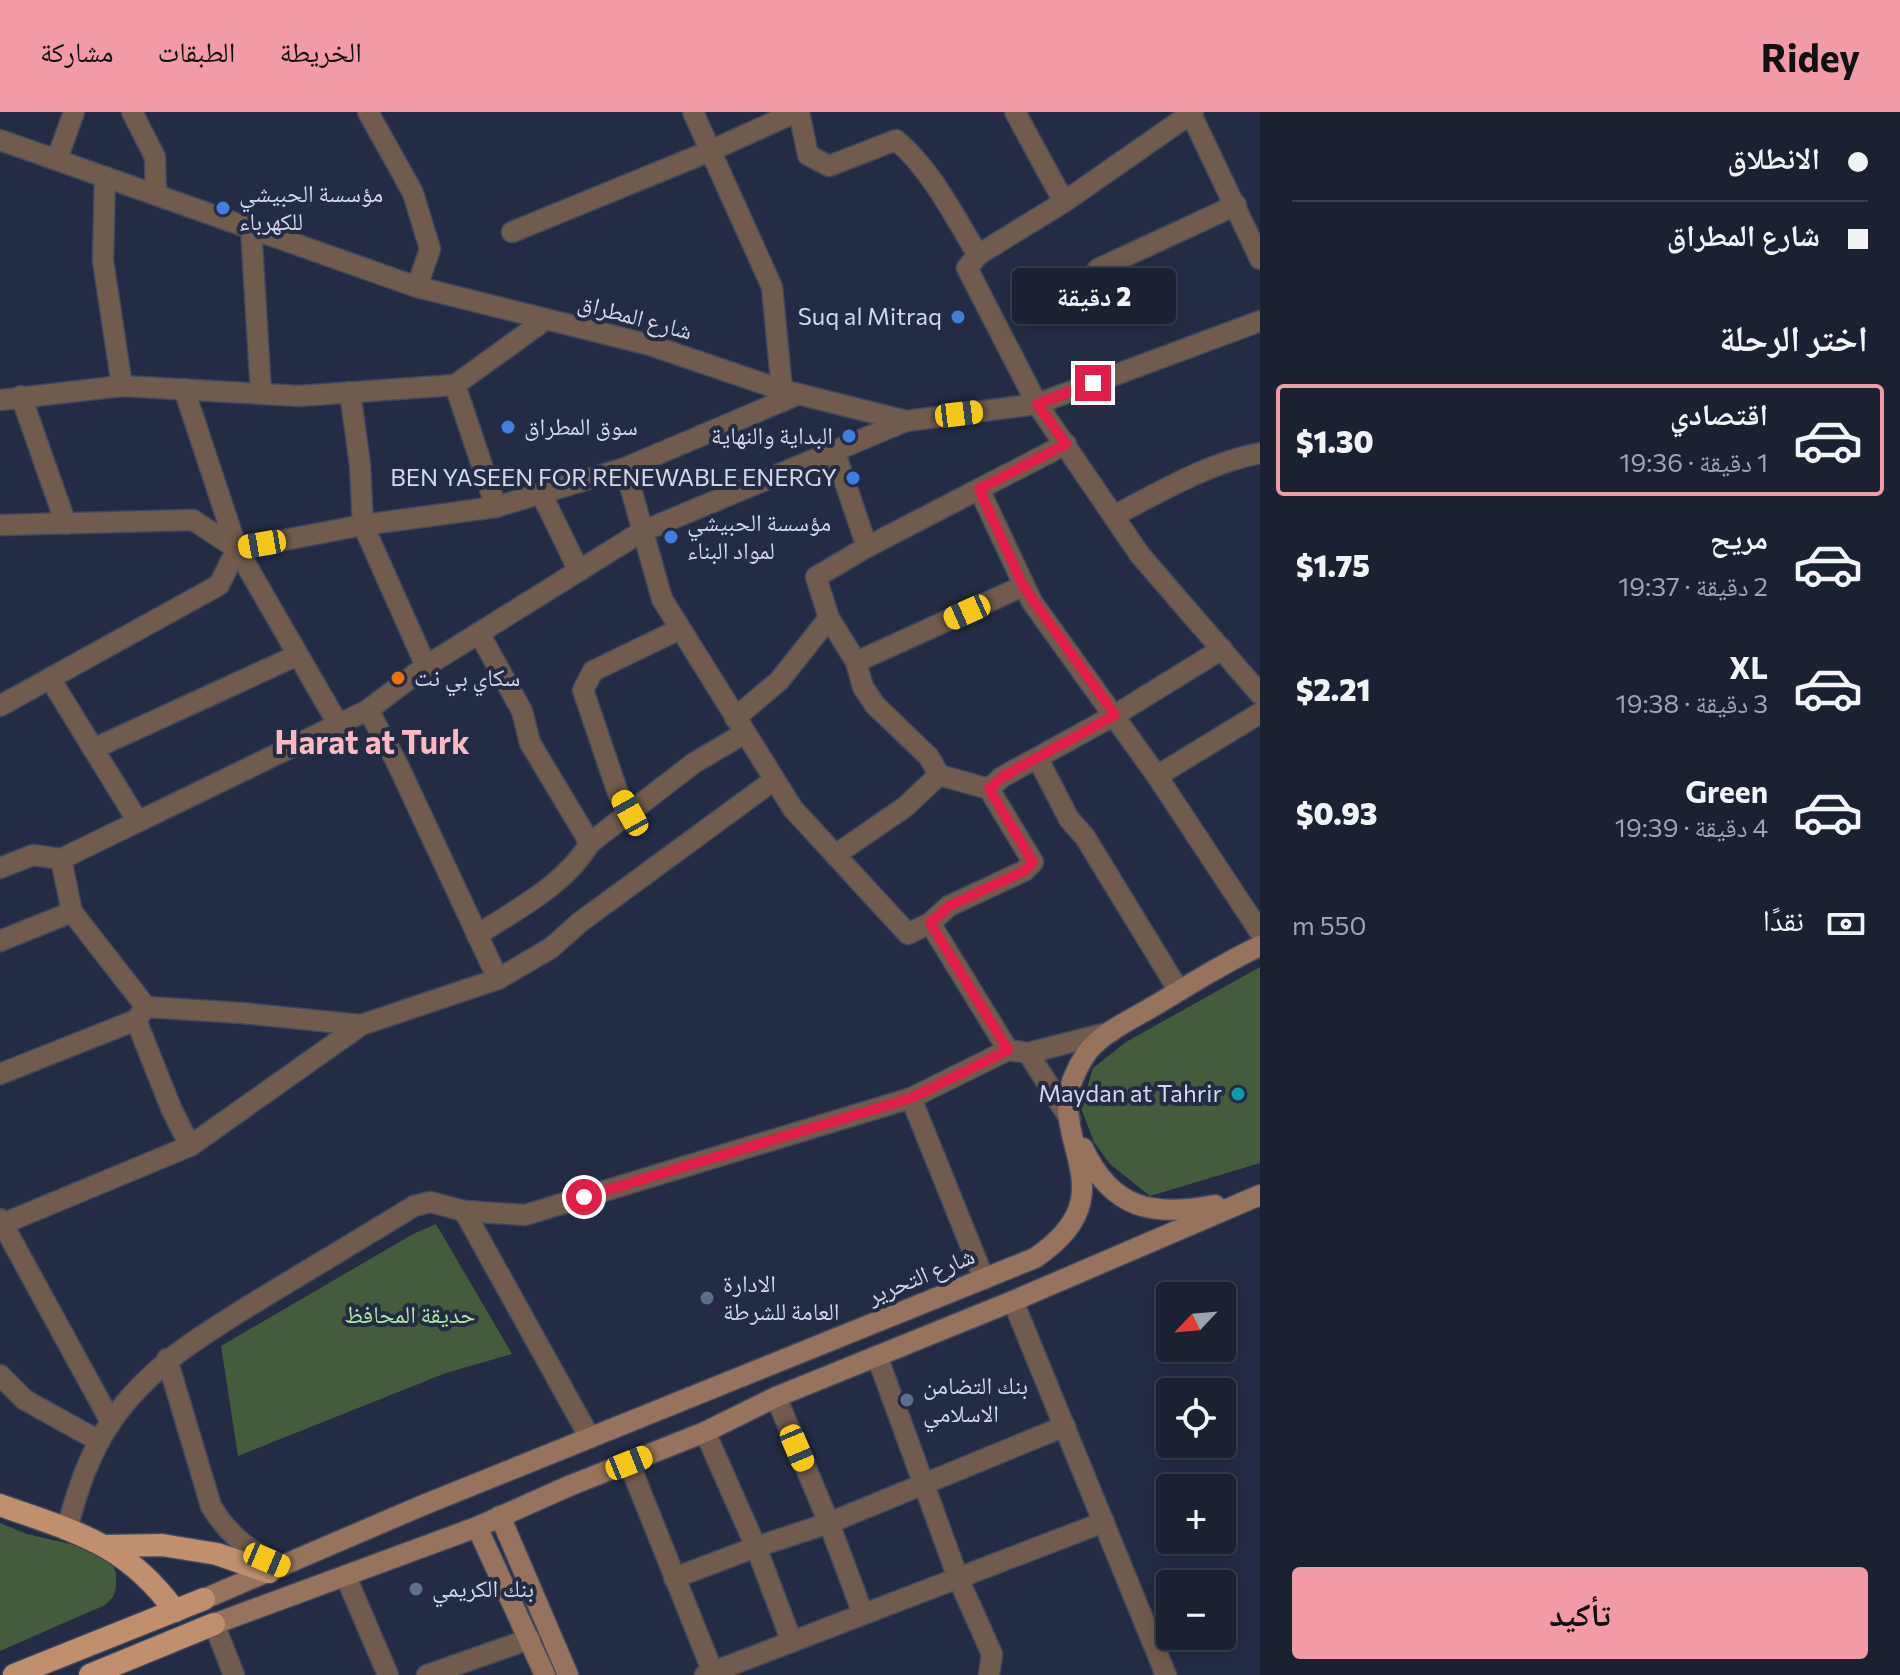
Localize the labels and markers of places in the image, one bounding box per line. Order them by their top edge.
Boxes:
place label: مؤسسة الحبيشي للكهرباء [239,178,383,236]
marker: مؤسسة الحبيشي للكهرباء [214,199,232,217]
place label: Suq al Mitraq [798,301,942,330]
marker: Suq al Mitraq [949,308,967,326]
place label: سوق المطراق [524,411,638,441]
marker: سوق المطراق [499,418,517,436]
place label: البداية والنهاية [711,420,833,450]
marker: البداية والنهاية [840,427,858,445]
place label: BEN YASEEN FOR RENEWABLE ENERGY [390,462,837,491]
marker: BEN YASEEN FOR RENEWABLE ENERGY [844,469,862,487]
place label: مؤسسة الحبيشي لمواد البناء [687,507,831,565]
marker: مؤسسة الحبيشي لمواد البناء [662,528,680,546]
place label: سكاي بي نت [414,662,520,697]
marker: سكاي بي نت [389,669,407,687]
place label: Maydan at Tahrir [1038,1078,1222,1107]
marker: Maydan at Tahrir [1229,1085,1247,1103]
place label: الادارة العامة للشرطة [723,1268,839,1325]
marker: الادارة العامة للشرطة [698,1289,716,1307]
place label: بنك التضامن الاسلامي [923,1370,1028,1433]
marker: بنك التضامن الاسلامي [898,1391,916,1409]
place label: بنك الكريمي [432,1573,534,1608]
marker: بنك الكريمي [407,1580,425,1598]

